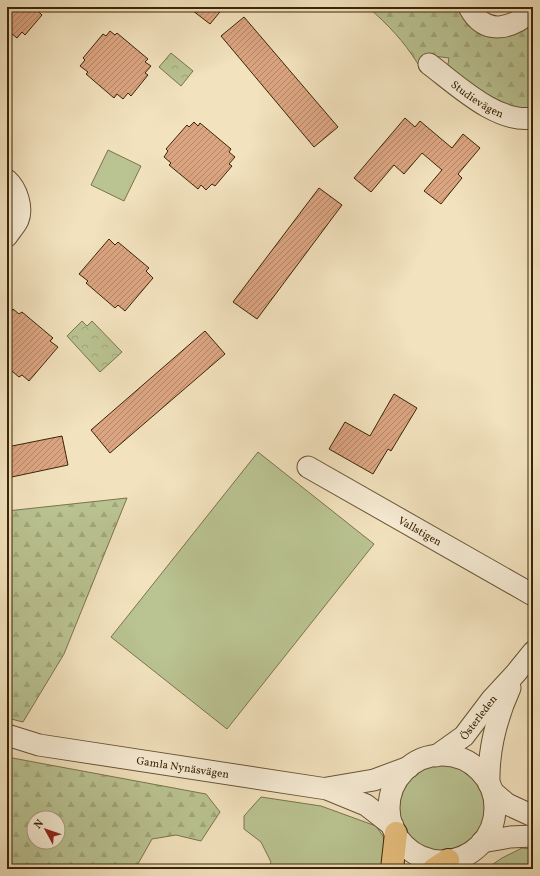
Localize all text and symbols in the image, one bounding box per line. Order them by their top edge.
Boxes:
street label: Studievägen [447,78,506,123]
street label: Vallstigen [395,514,444,551]
street label: Österleden [457,692,501,744]
street label: Gamla Nynäsvägen [135,754,230,783]
north arrow [26,810,66,850]
text: N [31,817,48,832]

